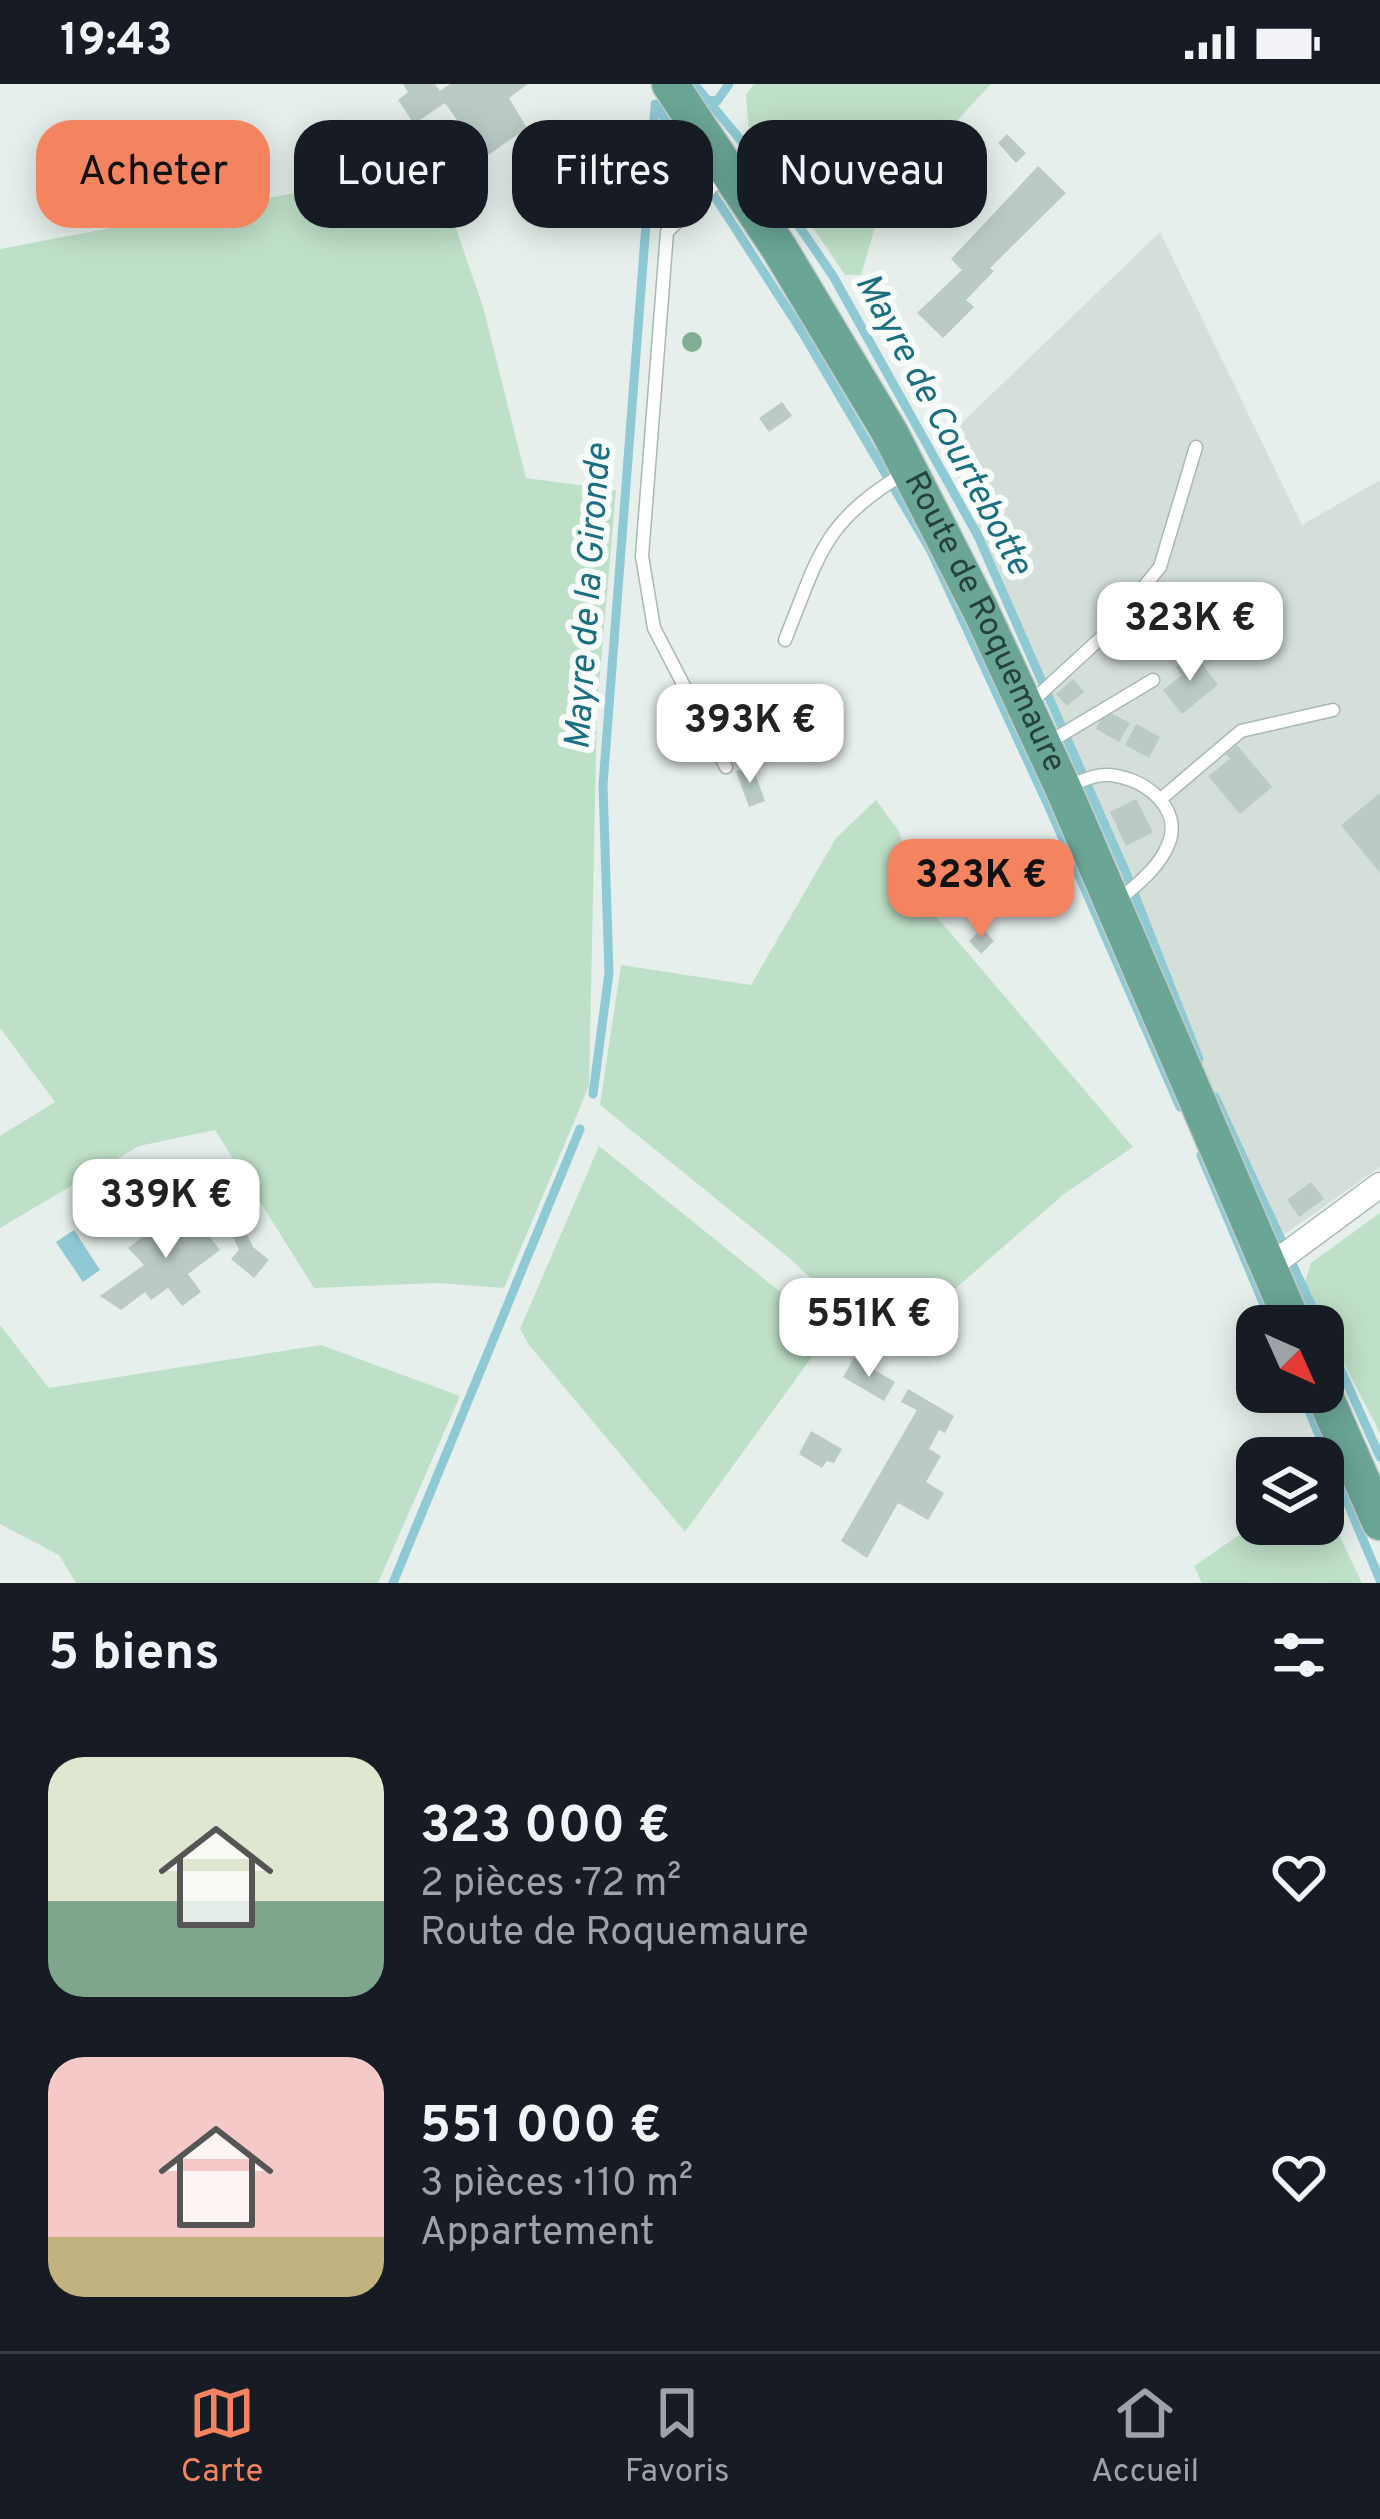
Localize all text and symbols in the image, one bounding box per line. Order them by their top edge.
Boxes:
text: 19:43 [60,14,172,71]
chip: Acheter [36,120,270,228]
chip: Louer [294,120,488,228]
chip: Filtres [512,120,713,228]
chip: Nouveau [737,120,987,228]
water label: Mayre de Courtebotte [843,266,1041,584]
water label: Mayre de la Gironde [556,442,624,752]
street label: Route de Roquemaure [893,465,1074,780]
pin: 323K € [1092,582,1288,684]
text: 323K € [1124,596,1256,645]
pin: 393K € [652,684,848,786]
text: 393K € [684,698,816,747]
pin: 323K € [883,839,1079,941]
text: 323K € [915,853,1047,902]
pin: 339K € [68,1159,264,1261]
text: 339K € [100,1173,232,1222]
pin: 551K € [771,1278,967,1380]
text: 551K € [806,1292,932,1341]
north arrow [1236,1305,1344,1413]
map controls [1236,1305,1344,1545]
button: layers [1236,1437,1344,1545]
icon: filters [1266,1622,1332,1688]
text: 5 biens [48,1623,220,1688]
text: 323 000 € [420,1796,670,1861]
icon: home [144,1805,288,1949]
icon: heart [1266,1844,1332,1910]
text: 2 pièces · 72 m² [420,1861,681,1910]
text: Route de Roquemaure [420,1910,809,1959]
text: 551 000 € [420,2096,662,2161]
icon: home [144,2105,288,2249]
icon: heart [1266,2144,1332,2210]
text: 3 pièces · 110 m² [420,2161,693,2210]
text: Appartement [420,2210,655,2259]
tab: Carte [181,2380,263,2494]
tab: Favoris [625,2380,729,2494]
tab: Accueil [1091,2380,1199,2494]

